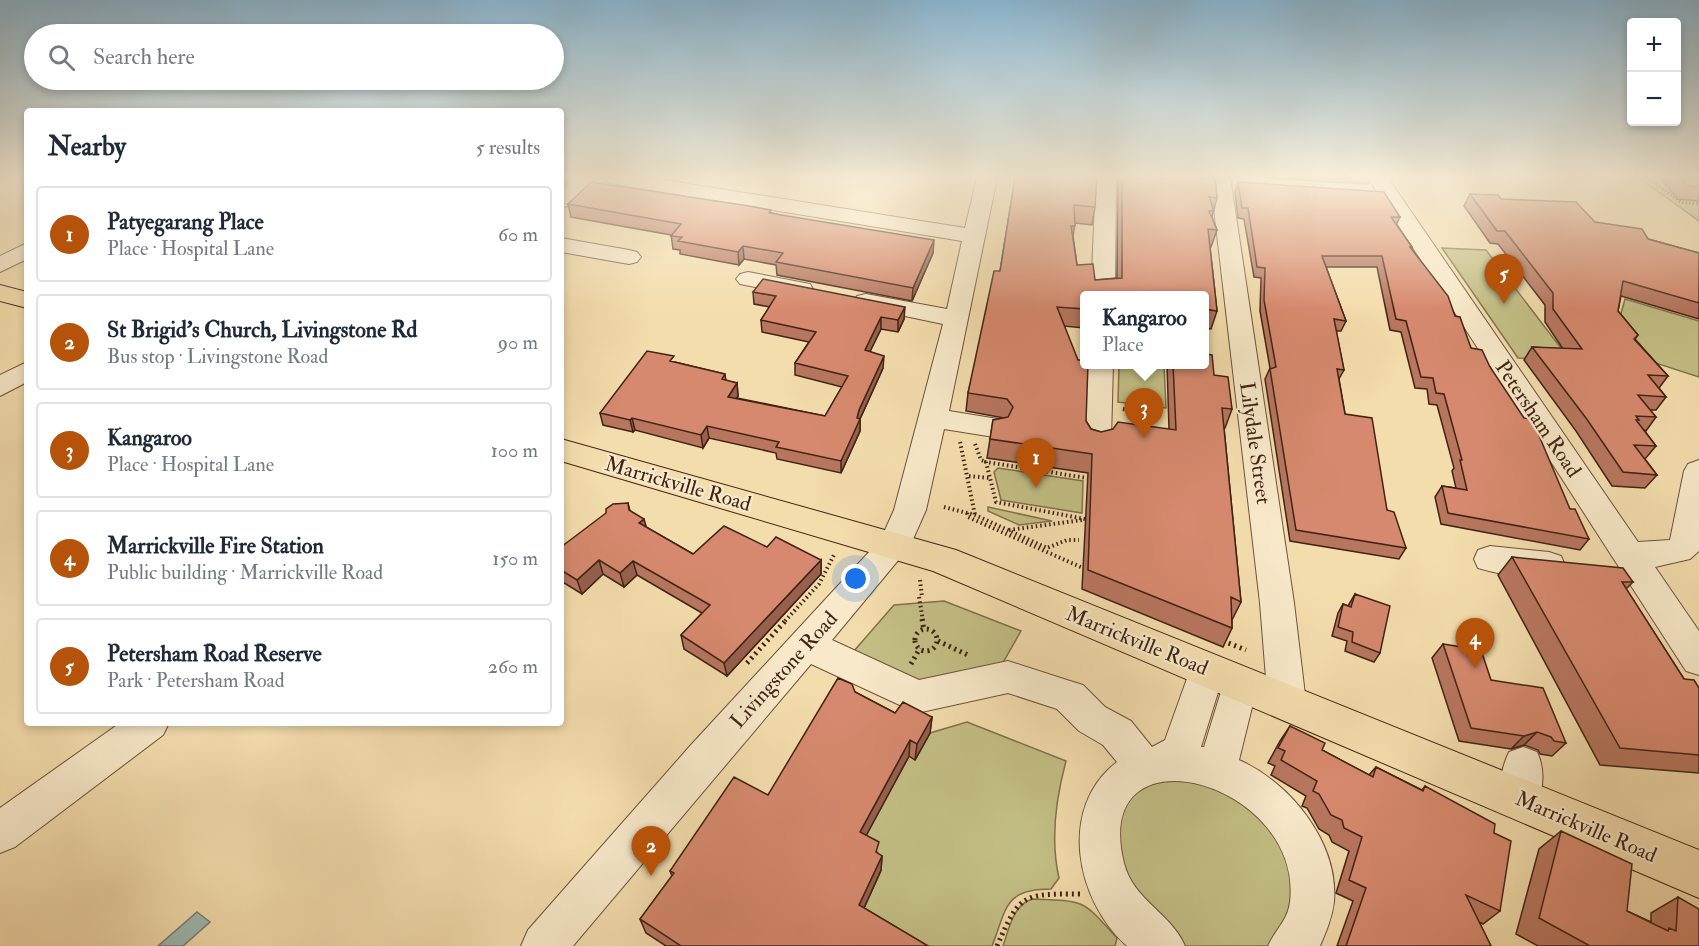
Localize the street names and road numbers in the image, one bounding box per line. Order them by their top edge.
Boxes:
street label: Petersham Road [1489,355,1587,483]
street label: Lilydale Street [1233,380,1277,506]
street label: Marrickville Road [602,450,755,518]
street label: Marrickville Road [1062,600,1213,682]
street label: Livingstone Road [724,605,844,734]
street label: Marrickville Road [1511,785,1661,869]

